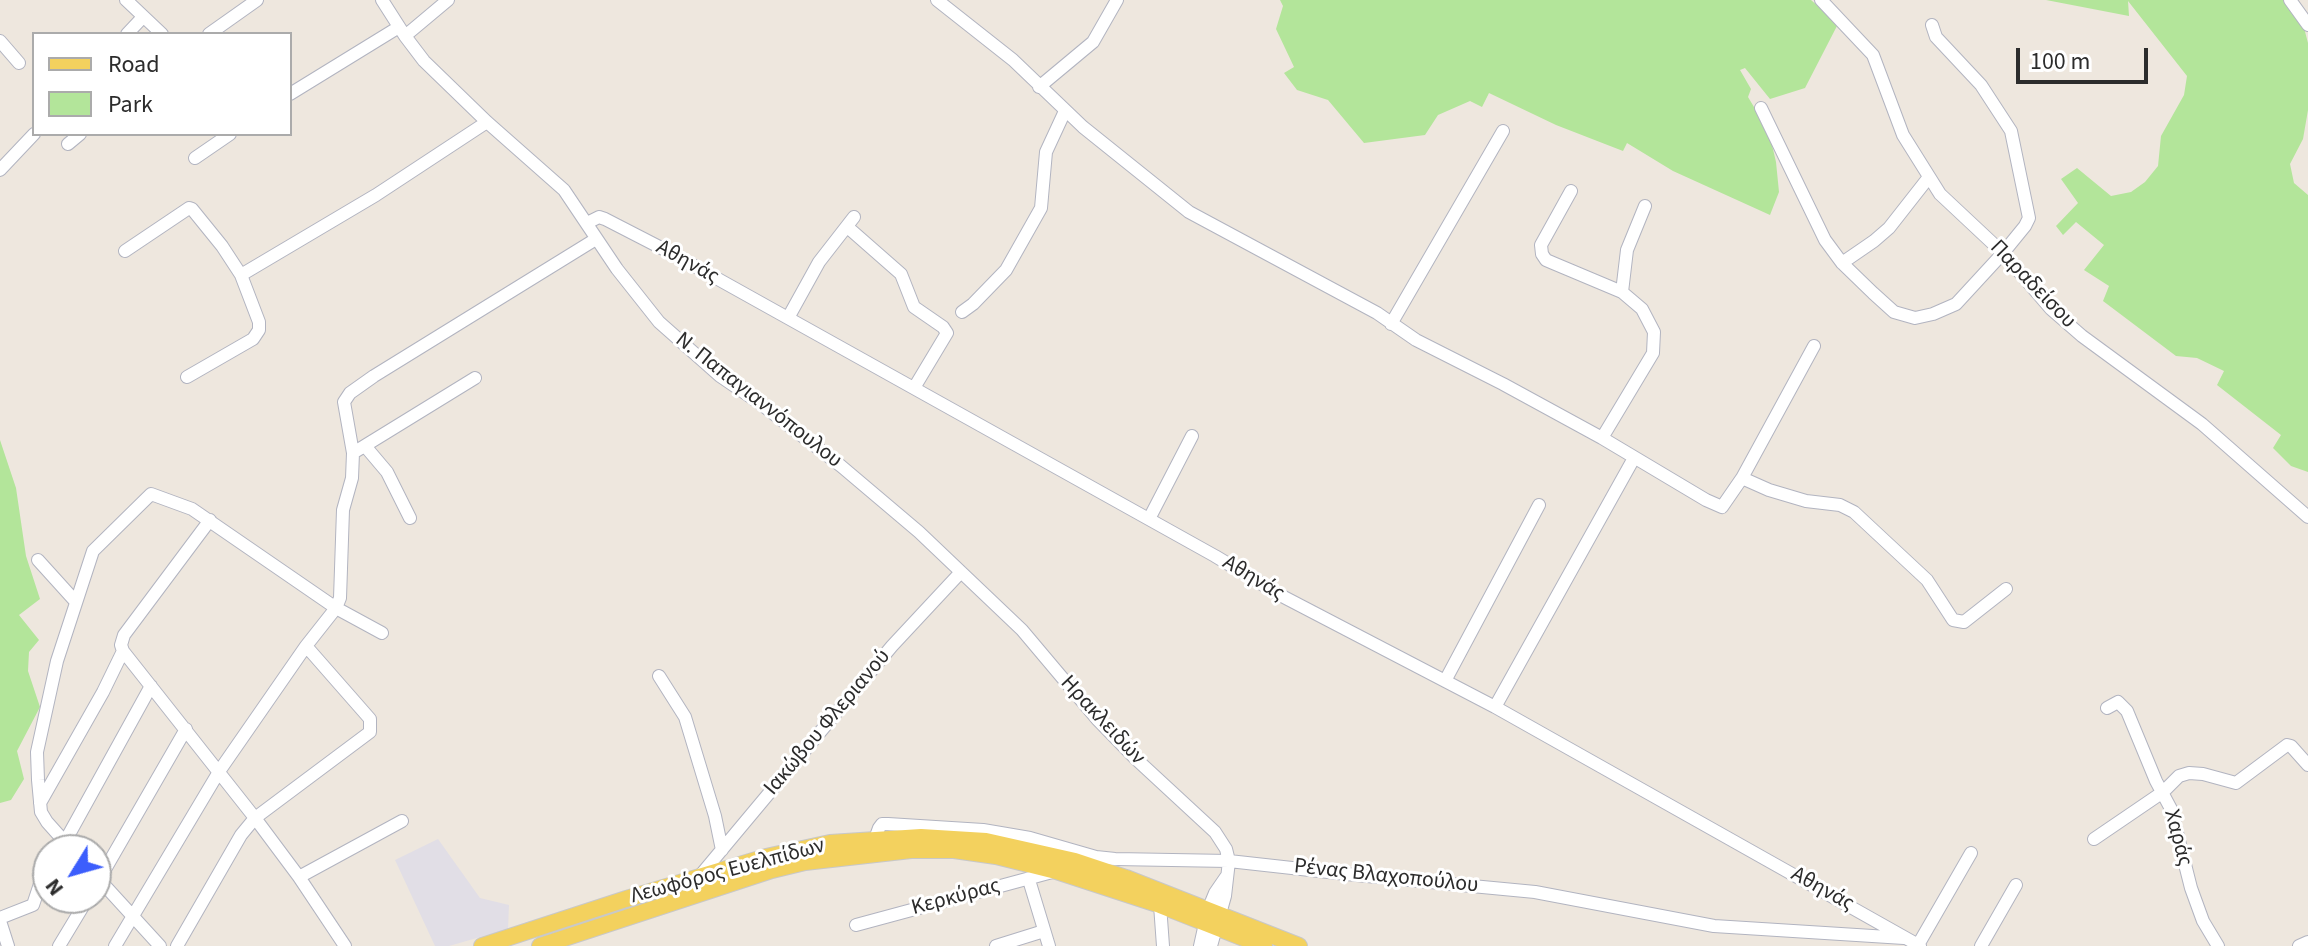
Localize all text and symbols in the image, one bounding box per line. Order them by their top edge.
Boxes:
legend [32,32,292,136]
scale bar [2020,32,2152,82]
text: 100 m [2030,44,2090,79]
text: Road [108,47,160,82]
text: Park [108,87,153,122]
street label: Αθηνάς [651,235,723,291]
street label: Παραδείσου [1983,235,2081,335]
street label: Ν. Παπαγιαννόπουλου [669,328,847,474]
street label: Αθηνάς [1217,550,1289,608]
street label: Ιακώβου Φλεριανού [759,645,897,801]
street label: Ηρακλειδών [1054,671,1150,771]
street label: Χαράς [2157,807,2197,869]
street label: Λεωφόρος Ευελπίδων [628,833,828,911]
north arrow [32,834,112,914]
street label: Ρένας Βλαχοπούλου [1293,854,1479,900]
street label: Αθηνάς [1786,862,1858,918]
text: N [37,872,72,903]
street label: Κερκύρας [909,874,1003,922]

